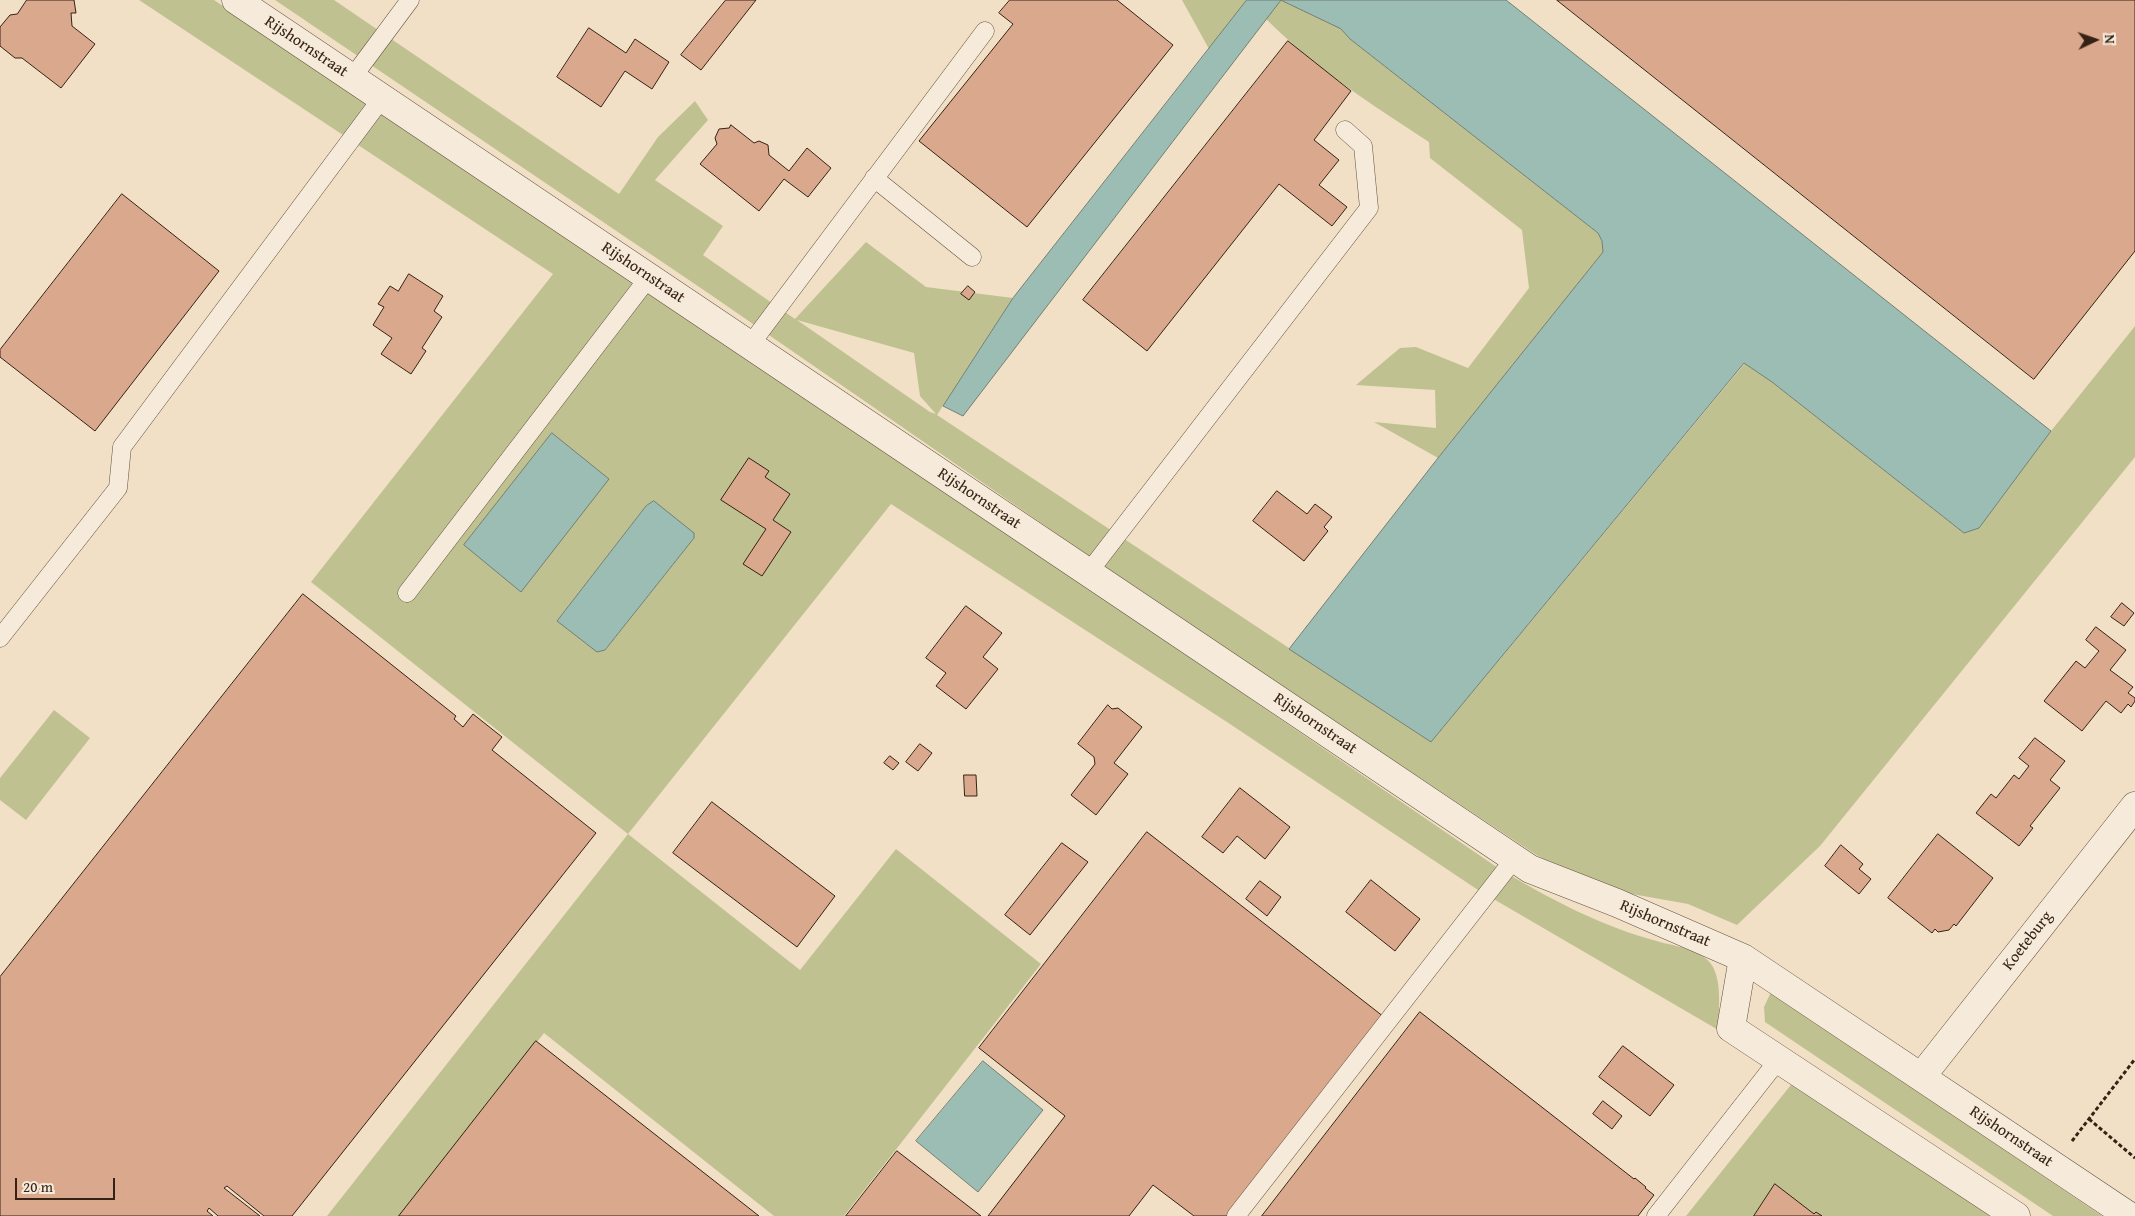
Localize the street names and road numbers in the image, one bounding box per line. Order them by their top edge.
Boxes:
street label: Rijshornstraat [261,12,351,82]
street label: Rijshornstraat [598,238,688,308]
street label: Rijshornstraat [934,464,1024,534]
street label: Rijshornstraat [1270,689,1360,759]
street label: Rijshornstraat [1617,896,1713,952]
street label: Koeteburg [1999,908,2057,974]
street label: Rijshornstraat [1966,1102,2056,1172]

